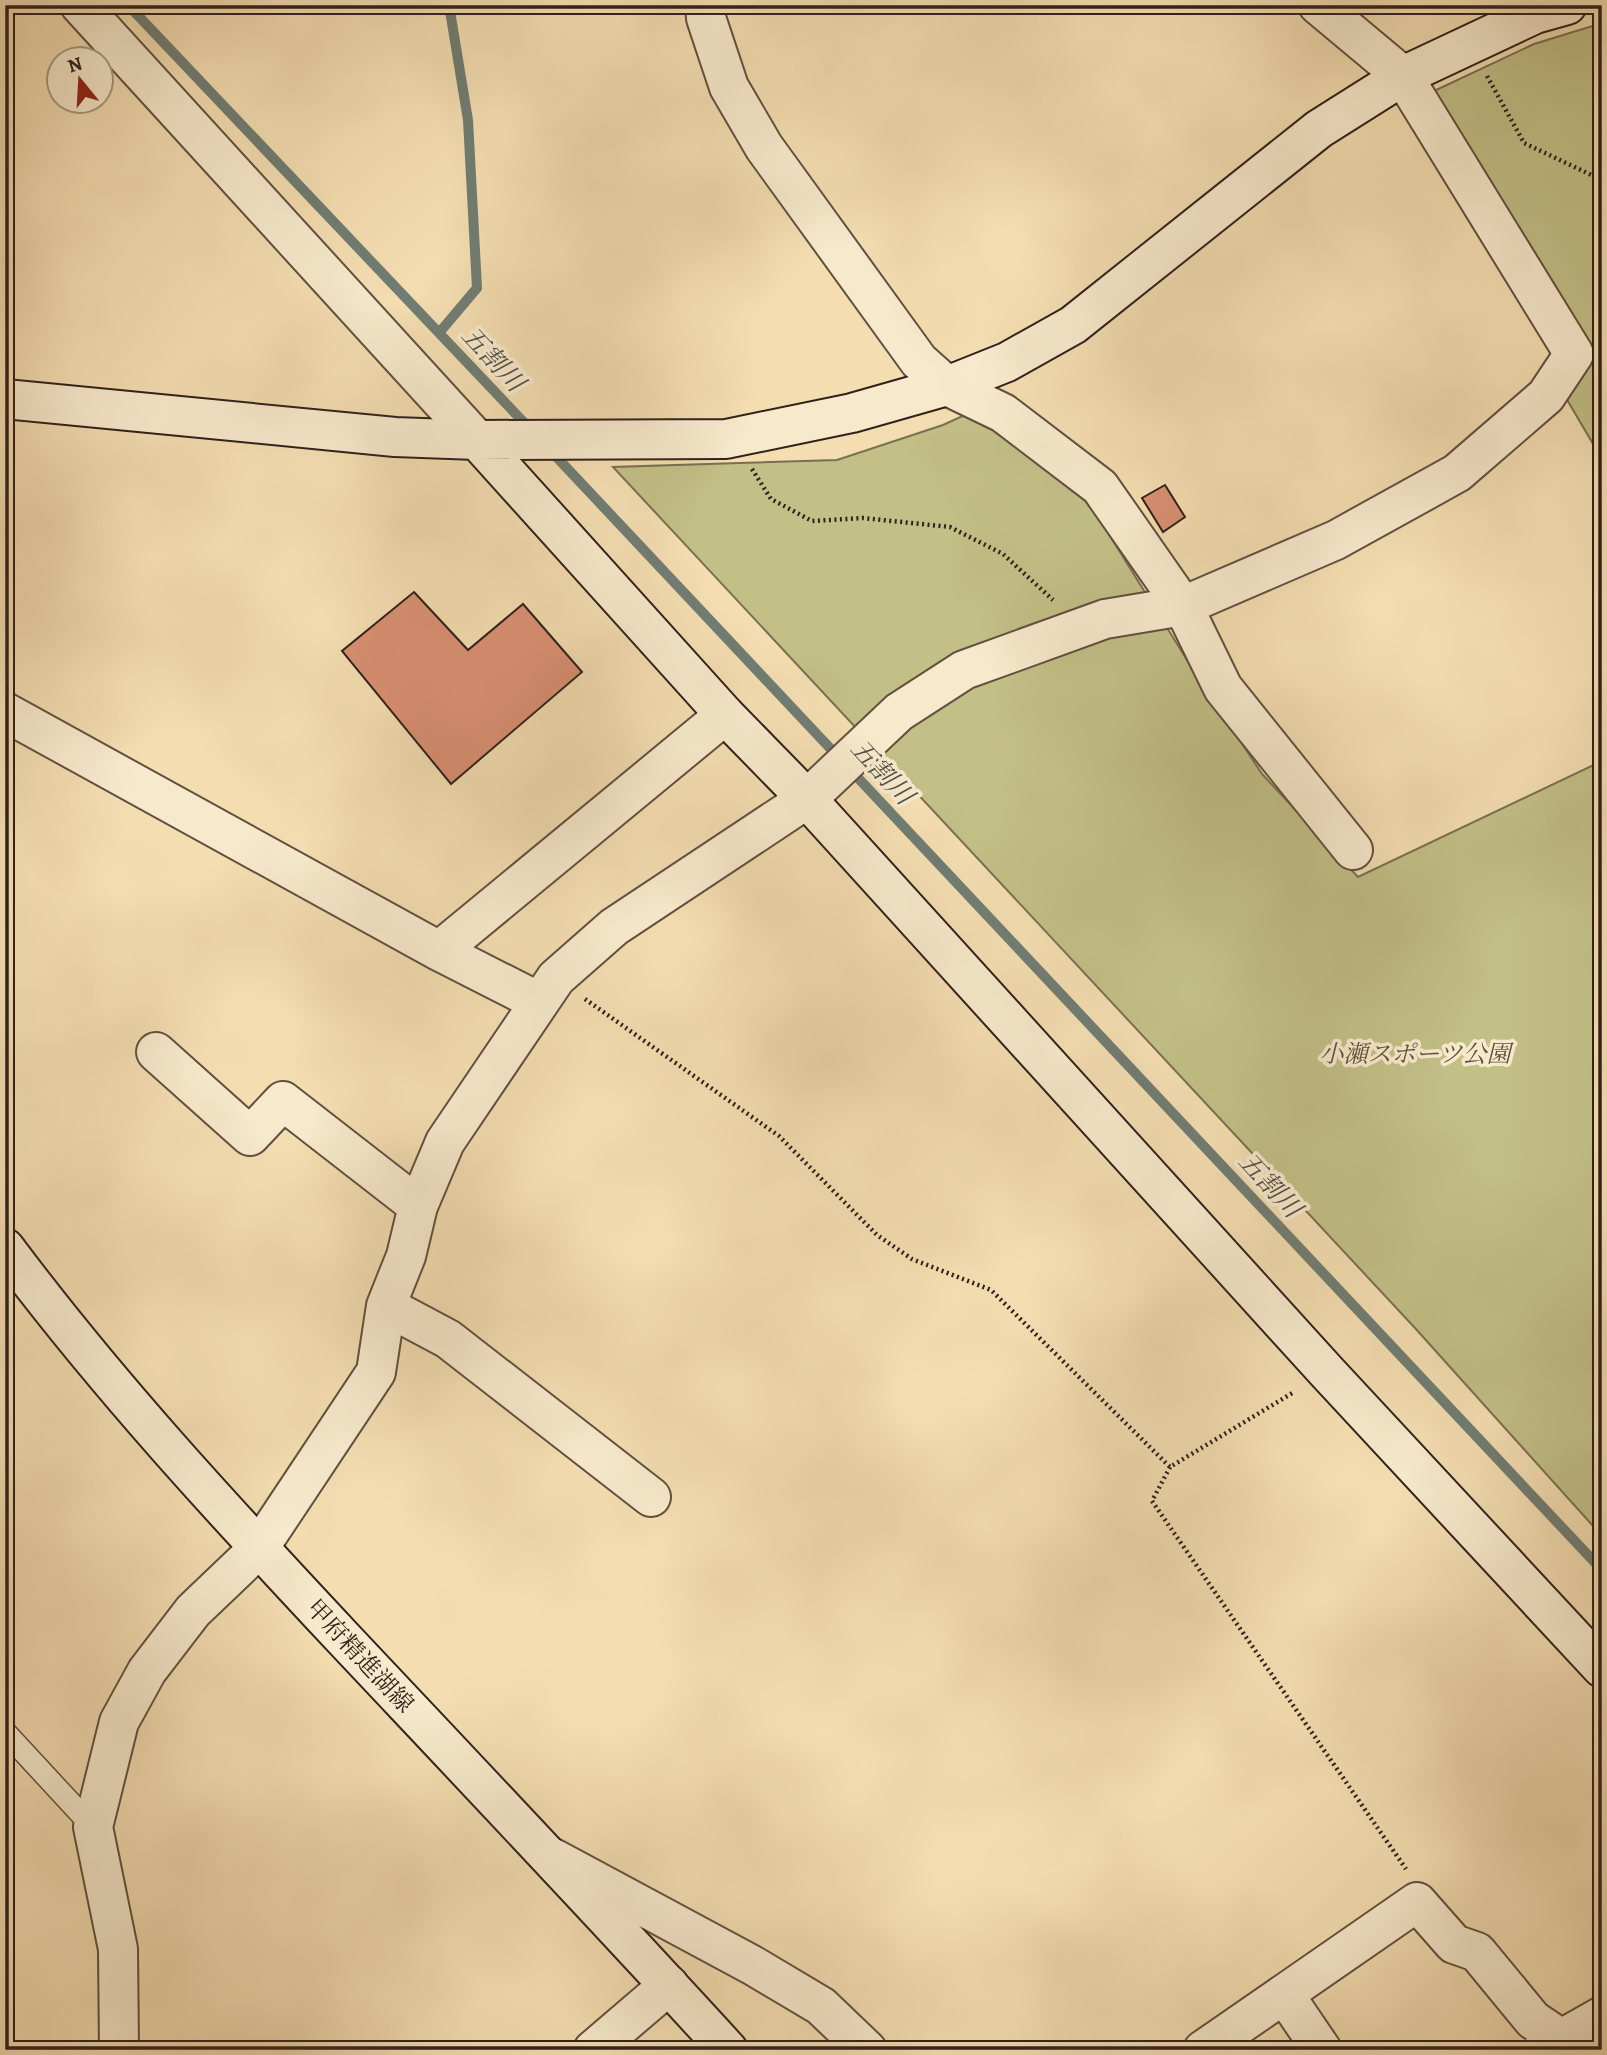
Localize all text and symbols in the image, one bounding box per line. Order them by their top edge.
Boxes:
north arrow [46,46,116,116]
text: N [64,50,86,79]
water label: 五割川 [454,319,534,402]
water label: 五割川 [843,732,923,815]
park label: 小瀬スポーツ公園 [1319,1038,1515,1070]
water label: 五割川 [1231,1145,1311,1228]
street label: 甲府精進湖線 [299,1592,421,1720]

